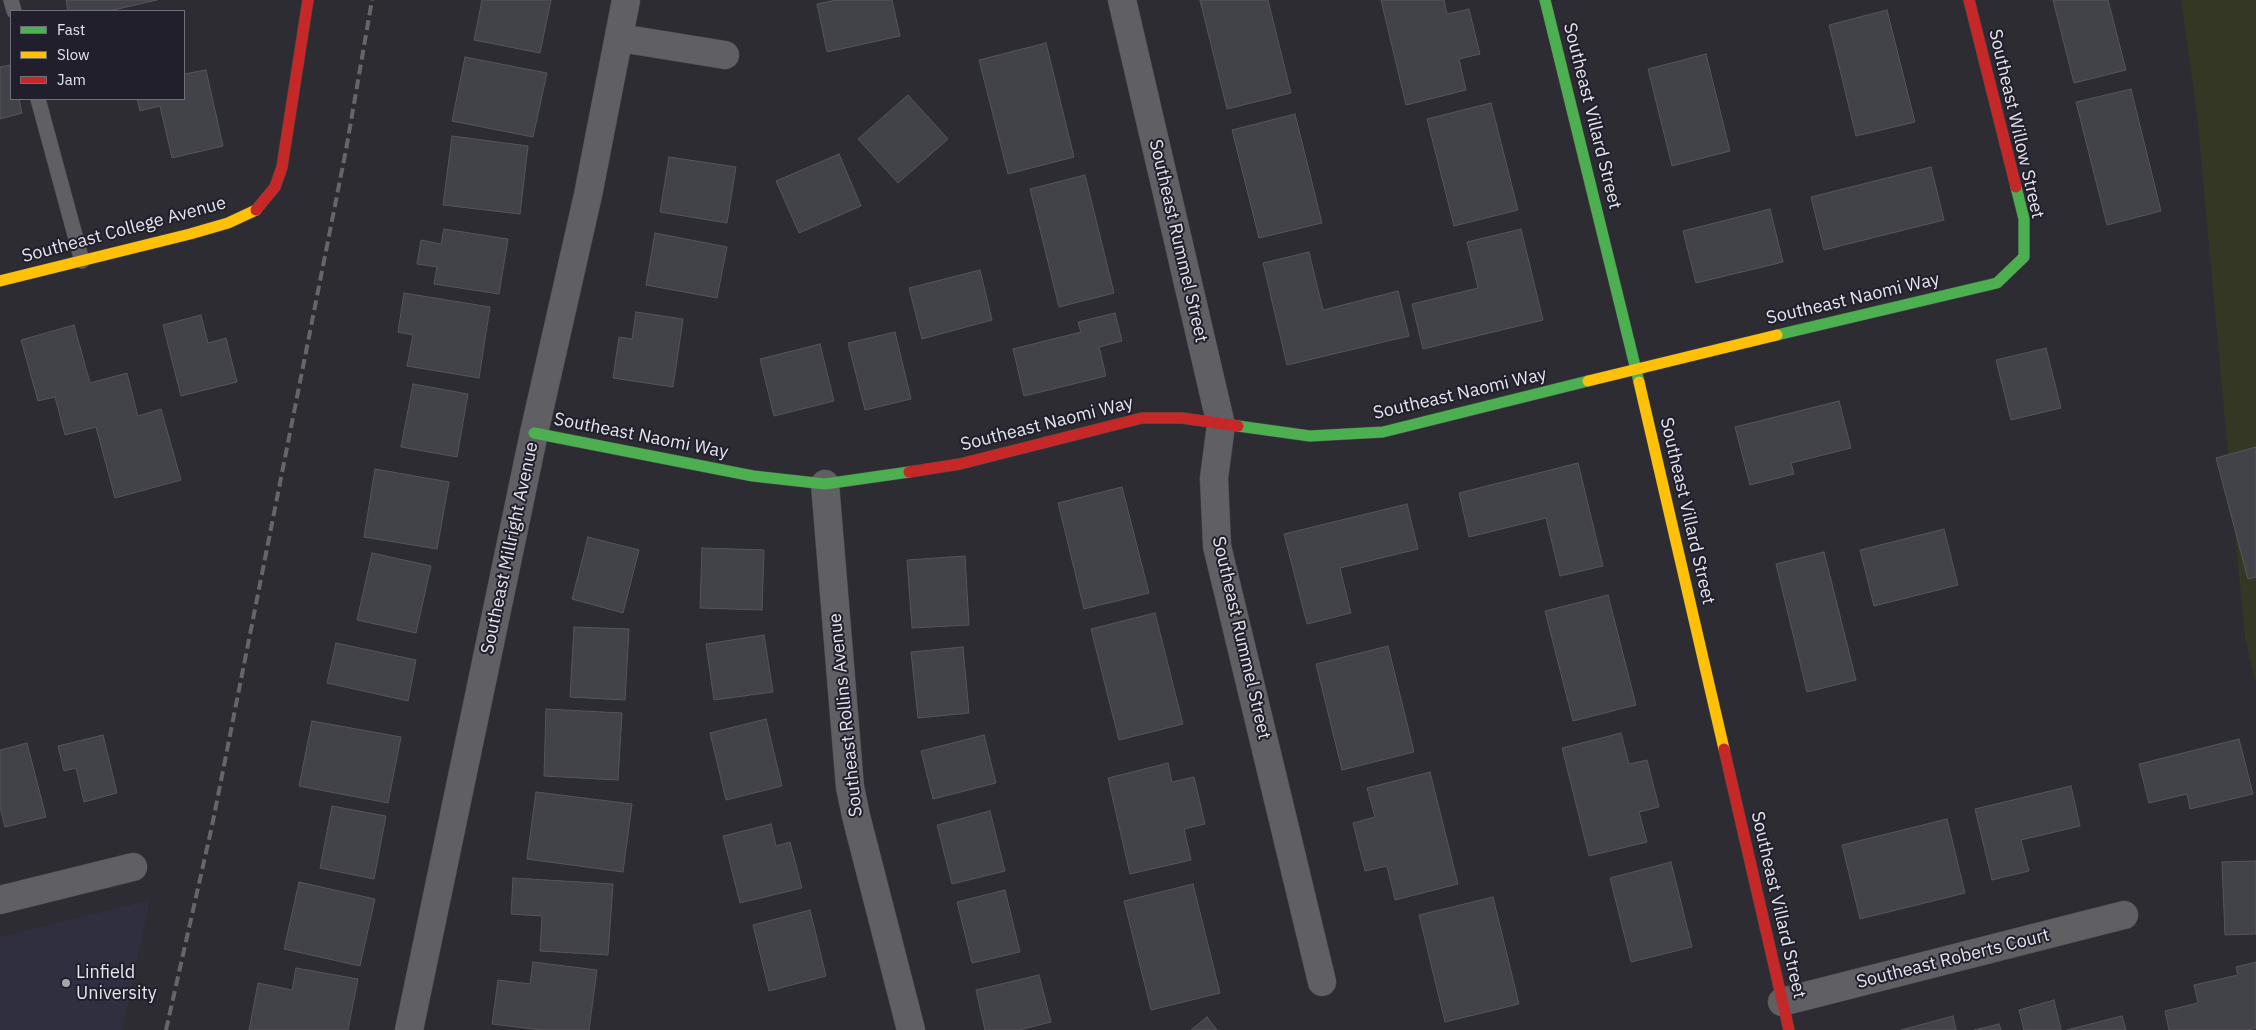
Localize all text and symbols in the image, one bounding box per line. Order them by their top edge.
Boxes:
legend [10,10,185,100]
text: Fast [57,20,85,39]
street label: Southeast Villard Street [1558,21,1626,211]
street label: Southeast Willow Street [1984,27,2048,221]
text: Slow [57,45,90,64]
text: Jam [57,70,86,89]
street label: Southeast Rummel Street [1144,137,1212,345]
street label: Southeast College Avenue [20,192,228,268]
street label: Southeast Naomi Way [1764,269,1942,329]
street label: Southeast Naomi Way [1371,364,1549,424]
street label: Southeast Naomi Way [958,392,1136,456]
street label: Southeast Naomi Way [552,408,730,464]
street label: Southeast Villard Street [1655,415,1719,607]
street label: Southeast Millright Avenue [477,440,543,656]
street label: Southeast Rummel Street [1207,534,1275,742]
street label: Southeast Rollins Avenue [825,612,867,818]
street label: Southeast Villard Street [1746,809,1810,1001]
street label: Southeast Roberts Court [1854,925,2052,993]
place label: Linfield University [76,962,157,1004]
marker: Linfield University [60,977,72,989]

